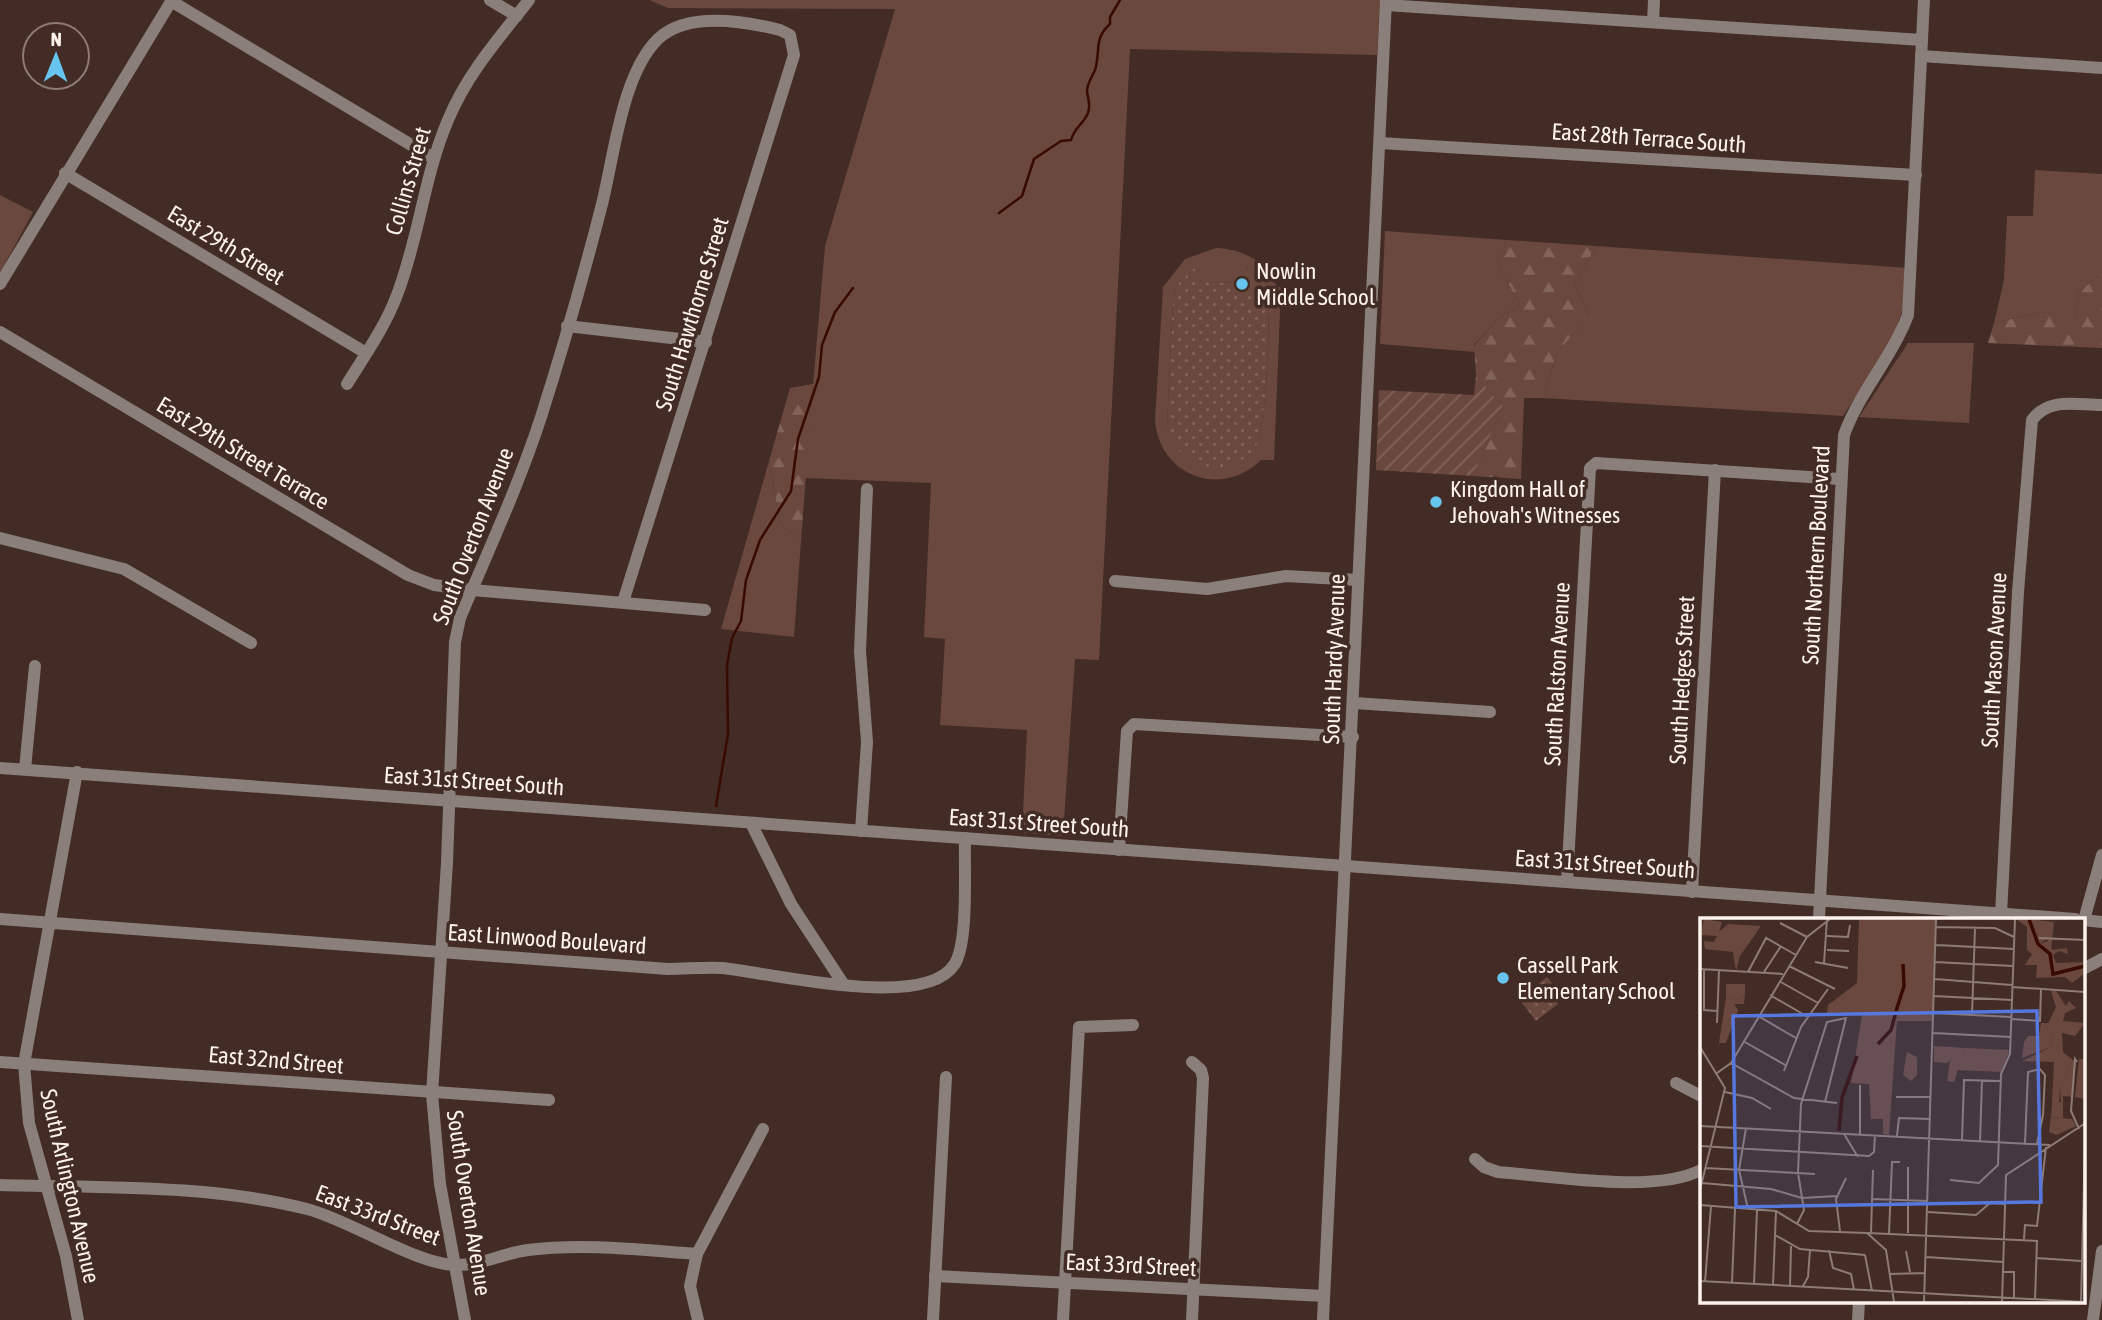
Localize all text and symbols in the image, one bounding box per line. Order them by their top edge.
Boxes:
north arrow [21,21,91,91]
text: N [50,28,62,50]
street label: East 28th Terrace South [1551,118,1747,158]
street label: Collins Street [380,124,436,238]
street label: East 29th Street [163,200,289,290]
street label: South Hawthorne Street [650,214,734,414]
place label: Nowlin Middle School [1256,258,1375,310]
marker: Nowlin Middle School [1234,276,1250,292]
street label: East 29th Street Terrace [152,391,334,515]
street label: South Overton Avenue [427,444,519,628]
street label: South Northern Boulevard [1797,445,1835,665]
place label: Kingdom Hall of Jehovah's Witnesses [1450,476,1620,528]
marker: Kingdom Hall of Jehovah's Witnesses [1428,494,1444,510]
street label: South Mason Avenue [1976,572,2012,748]
street label: South Hardy Avenue [1318,573,1350,745]
street label: South Ralston Avenue [1539,581,1575,767]
street label: South Hedges Street [1665,595,1699,765]
street label: East 31st Street South [383,762,565,800]
street label: East 31st Street South [948,804,1130,842]
street label: East 31st Street South [1514,845,1696,883]
inset map [1700,918,2084,1302]
street label: East Linwood Boulevard [447,919,647,959]
place label: Cassell Park Elementary School [1517,952,1675,1004]
marker: Cassell Park Elementary School [1495,970,1511,986]
street label: East 32nd Street [207,1041,345,1079]
street label: South Arlington Avenue [35,1087,105,1285]
street label: South Overton Avenue [442,1108,496,1298]
street label: East 33rd Street [312,1179,444,1251]
street label: East 33rd Street [1065,1249,1197,1281]

